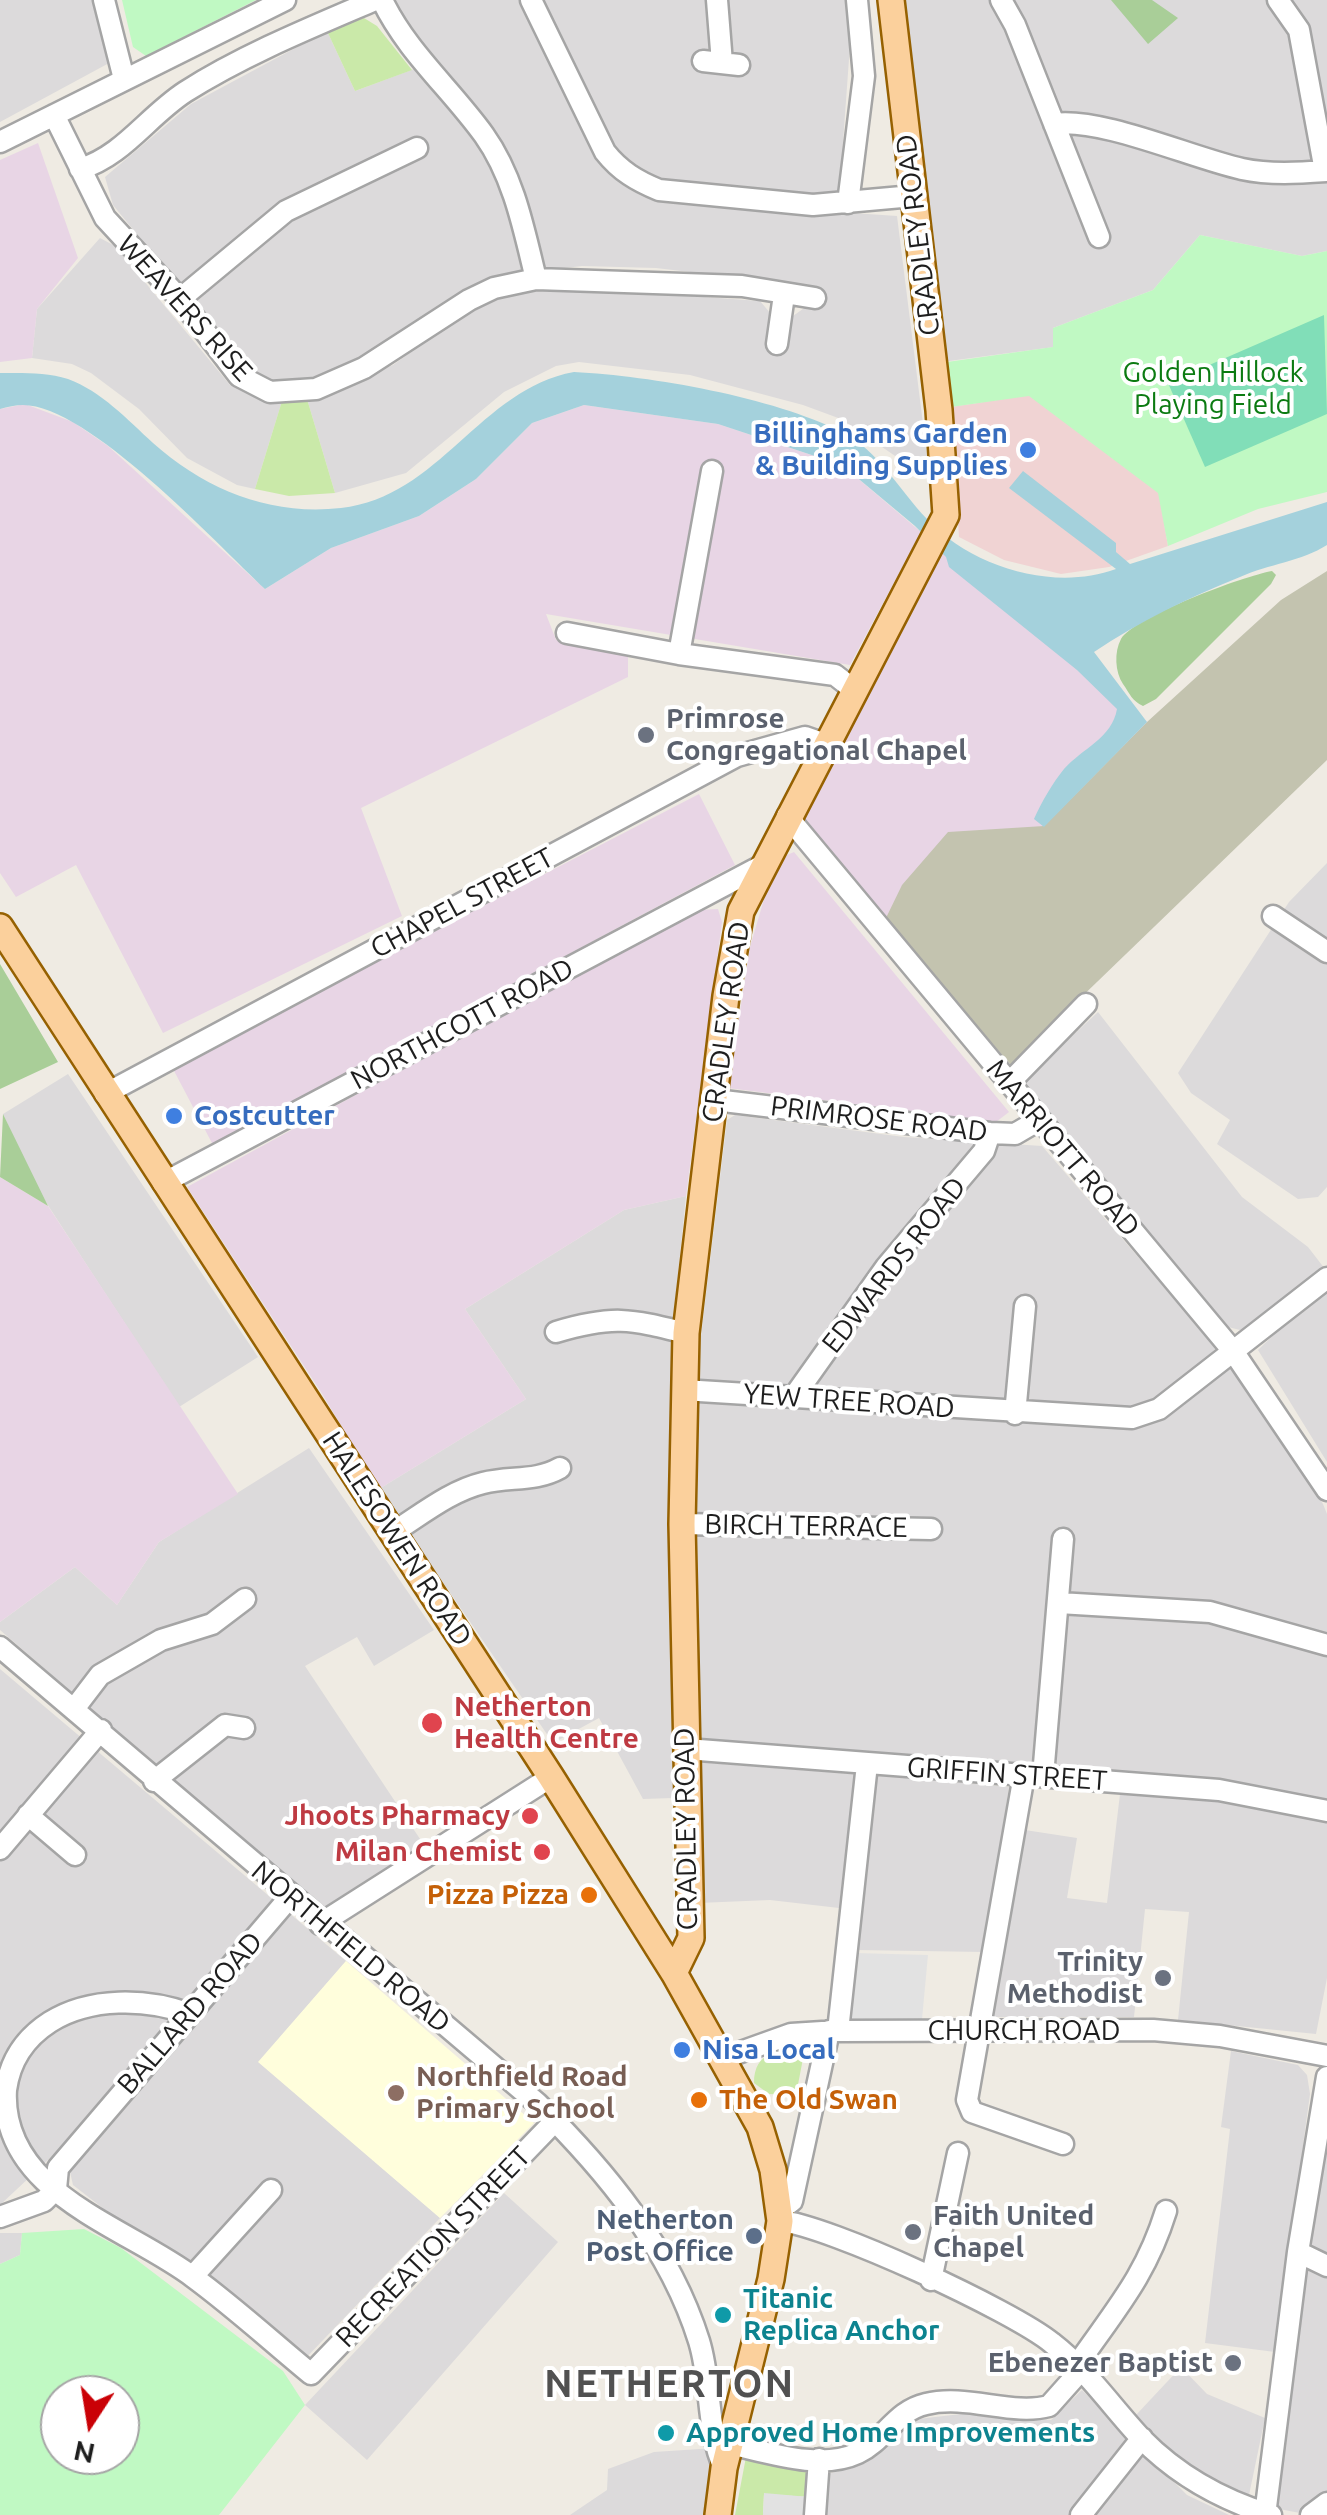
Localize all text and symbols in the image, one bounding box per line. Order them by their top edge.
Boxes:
street label: CRADLEY ROAD [889,132,947,338]
street label: WEAVERS RISE [110,228,260,388]
park label: Golden Hillock Playing Field [1122,356,1304,422]
place label: Billinghams Garden & Building Supplies [753,417,1008,483]
marker: Billinghams Garden & Building Supplies [1017,439,1039,461]
place label: Primrose Congregational Chapel [666,702,967,768]
marker: Primrose Congregational Chapel [635,724,657,746]
street label: CHAPEL STREET [365,841,559,965]
street label: CRADLEY ROAD [695,919,757,1125]
street label: NORTHCOTT ROAD [345,951,579,1097]
street label: MARRIOTT ROAD [979,1053,1147,1243]
street label: PRIMROSE ROAD [769,1089,989,1149]
place label: Costcutter [194,1099,335,1133]
marker: Costcutter [163,1105,185,1127]
street label: EDWARDS ROAD [815,1170,973,1360]
street label: YEW TREE ROAD [742,1377,956,1425]
street label: HALESOWEN ROAD [315,1425,479,1653]
street label: BIRCH TERRACE [704,1507,908,1545]
place label: Netherton Health Centre [454,1690,639,1756]
marker: Netherton Health Centre [419,1710,445,1736]
street label: CRADLEY ROAD [667,1727,705,1931]
street label: GRIFFIN STREET [906,1750,1108,1798]
place label: Jhoots Pharmacy [284,1799,510,1833]
marker: Jhoots Pharmacy [519,1805,541,1827]
place label: Milan Chemist [335,1835,522,1869]
marker: Milan Chemist [531,1841,553,1863]
street label: NORTHFIELD ROAD [245,1854,457,2040]
place label: Pizza Pizza [427,1878,569,1912]
marker: Pizza Pizza [578,1884,600,1906]
street label: BALLARD ROAD [110,1925,270,2101]
place label: Trinity Methodist [1007,1945,1143,2011]
marker: Trinity Methodist [1152,1967,1174,1989]
street label: CHURCH ROAD [928,2014,1120,2048]
place label: Nisa Local [702,2033,835,2067]
marker: Nisa Local [671,2039,693,2061]
place label: Northfield Road Primary School [416,2060,628,2126]
marker: Northfield Road Primary School [385,2082,407,2104]
place label: The Old Swan [719,2083,898,2117]
marker: The Old Swan [688,2089,710,2111]
street label: RECREATION STREET [329,2140,537,2354]
place label: Faith United Chapel [933,2199,1094,2265]
place label: Netherton Post Office [586,2203,734,2269]
marker: Faith United Chapel [902,2221,924,2243]
marker: Netherton Post Office [743,2225,765,2247]
place label: Titanic Replica Anchor [743,2282,940,2348]
marker: Titanic Replica Anchor [712,2304,734,2326]
place label: Ebenezer Baptist [988,2346,1213,2380]
marker: Ebenezer Baptist [1222,2352,1244,2374]
district label: NETHERTON [544,2361,796,2407]
north arrow [40,2375,140,2475]
place label: Approved Home Improvements [686,2416,1095,2450]
marker: Approved Home Improvements [655,2422,677,2444]
text: N [71,2436,98,2470]

